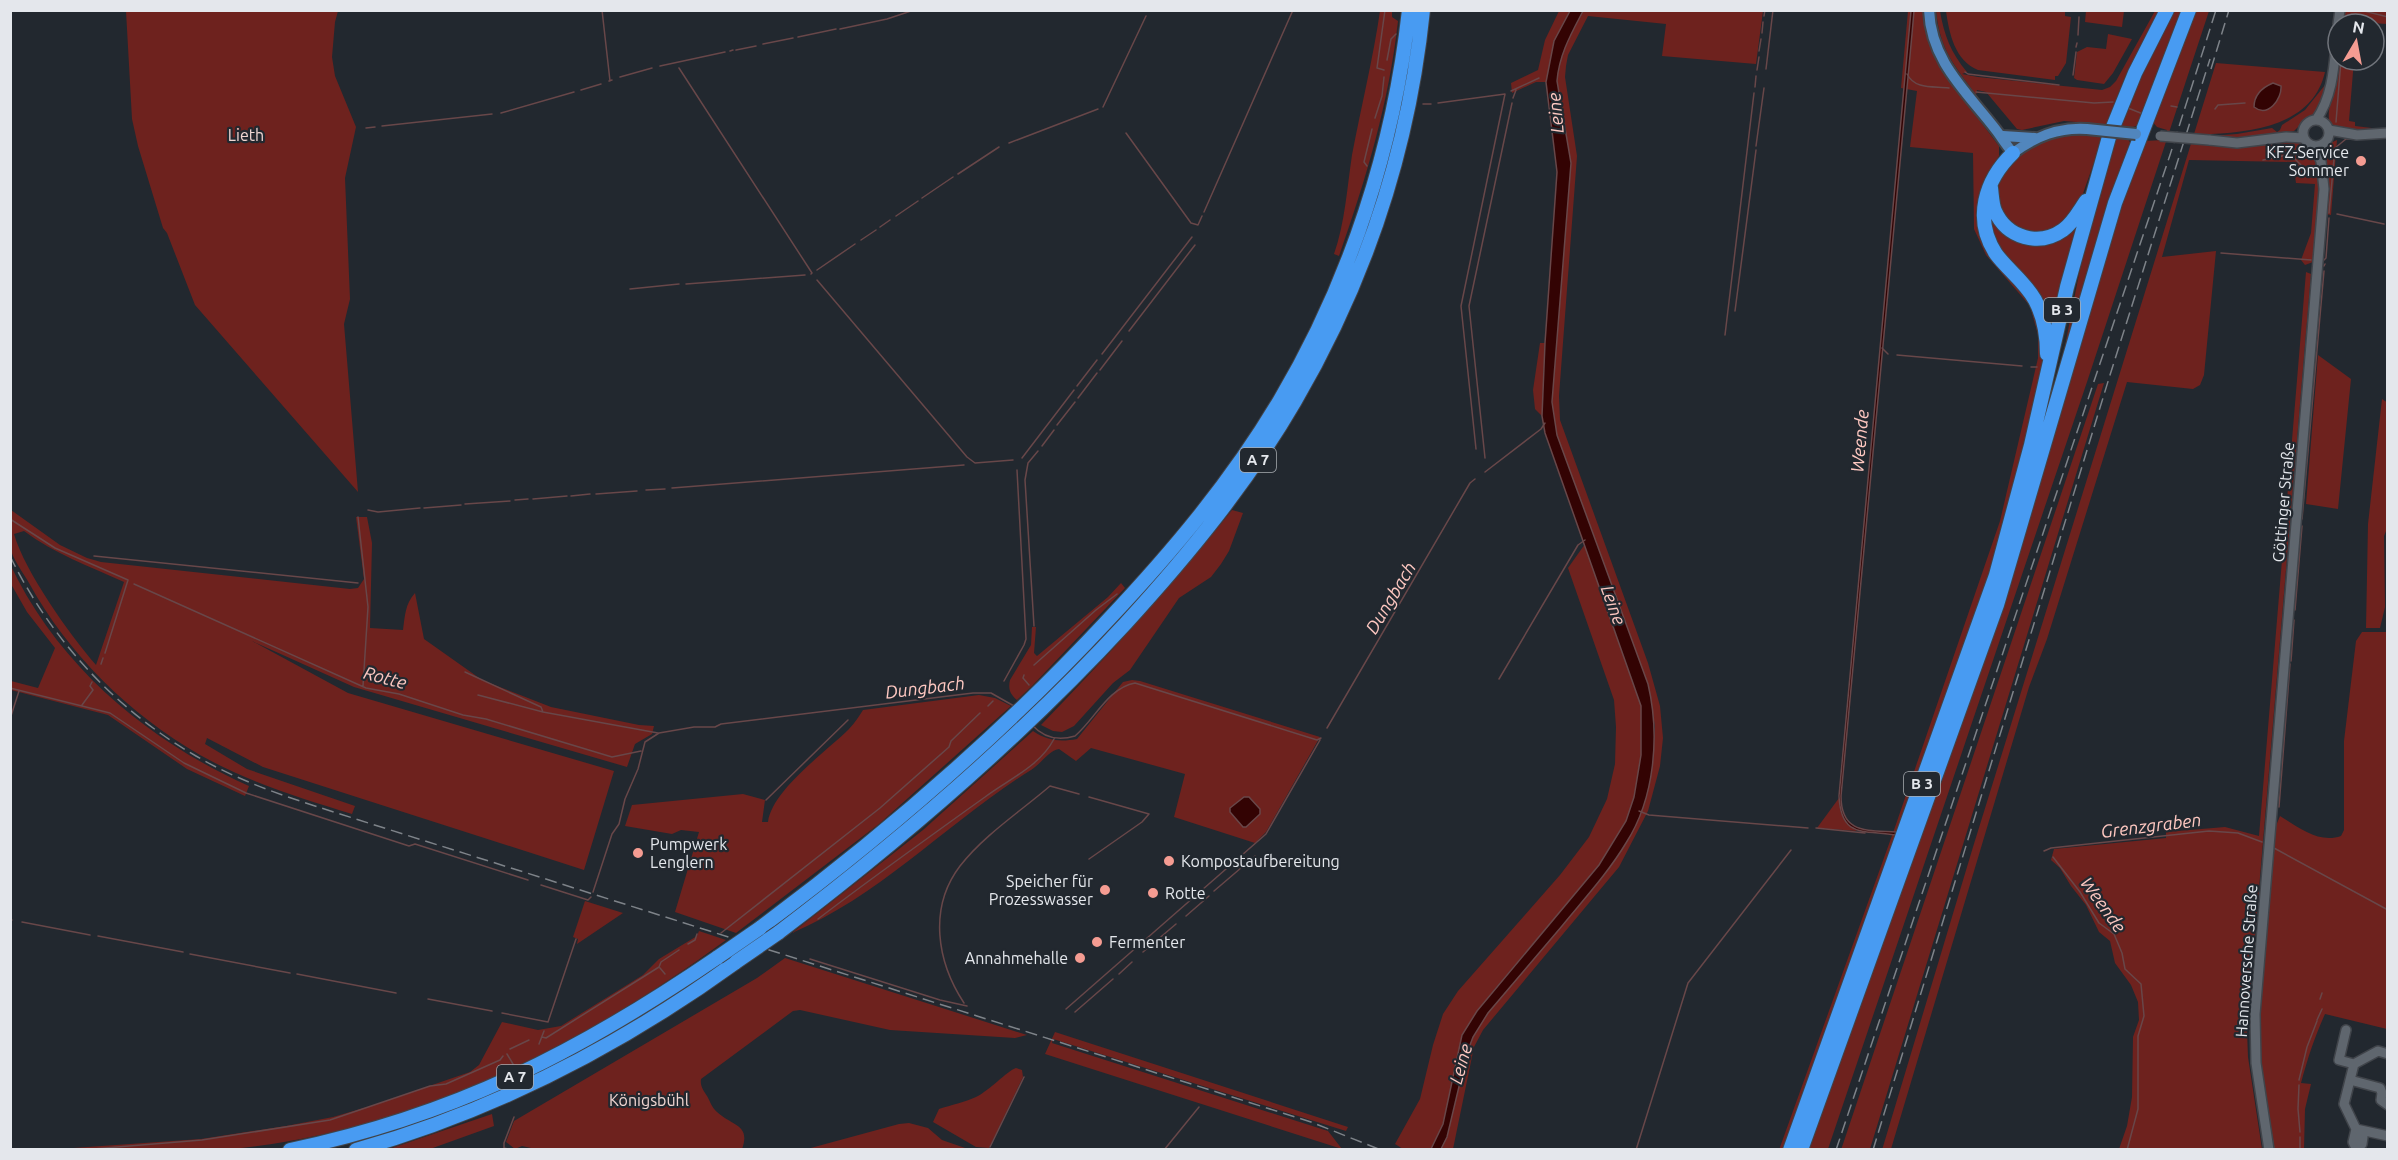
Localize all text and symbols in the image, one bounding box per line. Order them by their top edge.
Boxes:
north arrow [2326,12,2386,72]
text: N [2351,17,2366,37]
water label: Leine [1543,92,1567,134]
park label: Lieth [228,126,264,144]
place label: KFZ-Service Sommer [2266,143,2349,179]
marker: KFZ-Service Sommer [2354,154,2368,168]
road number: B 3 [2044,298,2080,322]
water label: Weende [1846,409,1872,473]
street label: Göttinger Straße [2269,441,2297,563]
road number: A 7 [1240,448,1276,472]
water label: Dungbach [1361,558,1419,637]
water label: Leine [1598,582,1630,627]
water label: Rotte [362,662,409,692]
water label: Dungbach [884,672,966,702]
road number: B 3 [1904,772,1940,796]
water label: Grenzgraben [2100,809,2202,841]
place label: Pumpwerk Lenglern [650,835,727,871]
marker: Pumpwerk Lenglern [631,846,645,860]
place label: Kompostaufbereitung [1181,852,1340,870]
marker: Kompostaufbereitung [1162,854,1176,868]
place label: Speicher für Prozesswasser [989,872,1093,908]
water label: Weende [2077,873,2130,936]
marker: Speicher für Prozesswasser [1098,883,1112,897]
place label: Rotte [1165,884,1206,902]
street label: Hannoversche Straße [2232,884,2260,1038]
marker: Rotte [1146,886,1160,900]
place label: Fermenter [1109,933,1185,951]
marker: Fermenter [1090,935,1104,949]
place label: Annahmehalle [965,949,1068,967]
marker: Annahmehalle [1073,951,1087,965]
water label: Leine [1445,1041,1475,1086]
road number: A 7 [497,1065,533,1089]
park label: Königsbühl [609,1091,689,1109]

